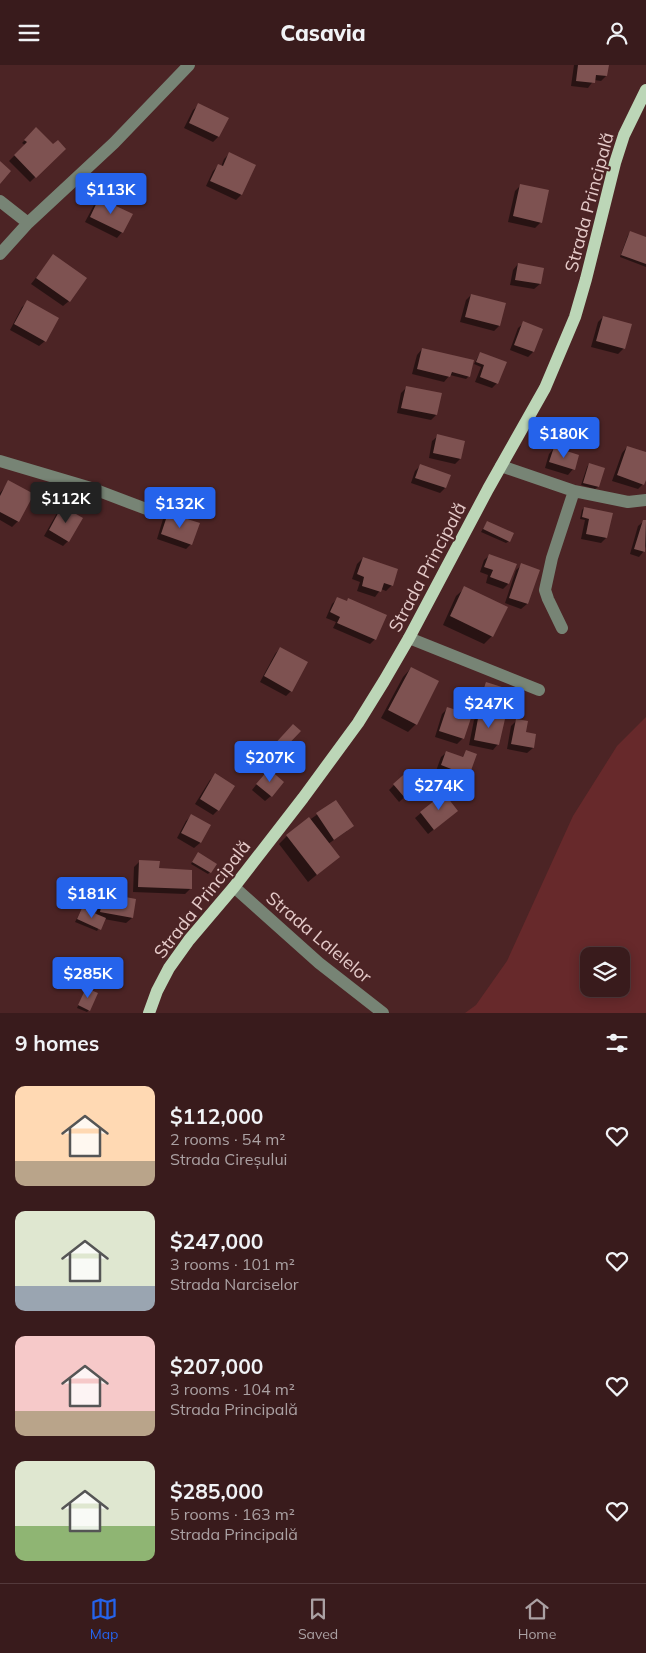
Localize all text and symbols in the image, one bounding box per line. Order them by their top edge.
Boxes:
icon: menu [15,19,43,47]
text: Casavia [280,19,366,47]
icon: person [603,19,631,47]
street label: Strada Principală [559,130,619,274]
pin: $113K [76,173,146,215]
text: $113K [86,179,136,199]
pin: $180K [529,417,599,459]
text: $180K [539,423,589,443]
pin: $112K [31,481,101,524]
pin: $132K [145,487,215,529]
text: $112K [41,488,91,508]
text: $132K [155,493,205,513]
street label: Strada Principală [383,498,471,636]
pin: $247K [454,687,524,729]
text: $247K [464,693,514,713]
pin: $207K [235,741,305,783]
text: $207K [245,747,295,767]
pin: $274K [404,769,474,811]
text: $274K [414,775,464,795]
street label: Strada Principală [149,835,255,963]
pin: $181K [57,877,127,919]
text: $181K [67,883,117,903]
street label: Strada Lalelelor [261,886,377,988]
map controls [580,947,630,997]
button: layers [580,947,630,997]
pin: $285K [53,957,123,999]
text: $285K [63,963,113,983]
icon: filters [603,1029,631,1057]
text: 9 homes [15,1030,99,1056]
text: $112,000 [170,1103,263,1129]
icon: home [55,1106,115,1166]
icon: heart [603,1122,631,1150]
text: 2 rooms · 54 m² [170,1129,285,1149]
text: Strada Cireșului [170,1149,287,1169]
text: $247,000 [170,1228,263,1254]
icon: home [55,1231,115,1291]
icon: heart [603,1247,631,1275]
text: 3 rooms · 101 m² [170,1254,295,1274]
text: Strada Narciselor [170,1274,299,1294]
text: $207,000 [170,1353,263,1379]
icon: home [55,1356,115,1416]
icon: heart [603,1372,631,1400]
text: 3 rooms · 104 m² [170,1379,295,1399]
text: Strada Principală [170,1399,298,1419]
text: $285,000 [170,1478,263,1504]
icon: home [55,1481,115,1541]
icon: heart [603,1497,631,1525]
text: 5 rooms · 163 m² [170,1504,295,1524]
text: Strada Principală [170,1524,298,1544]
tab: Map [90,1595,119,1643]
tab: Saved [298,1595,338,1643]
tab: Home [518,1595,556,1643]

